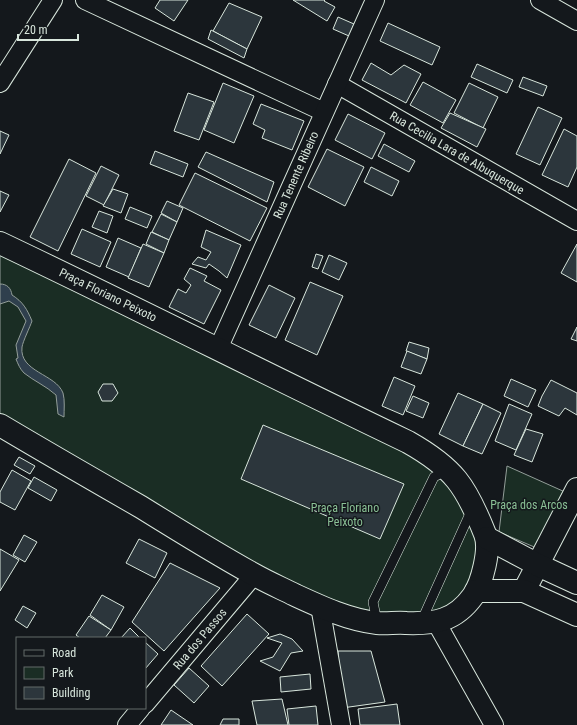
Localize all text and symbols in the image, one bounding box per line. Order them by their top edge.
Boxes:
scale bar [18,16,78,42]
text: 20 m [24,23,48,37]
street label: Rua Cecilia Lara de Albuquerque [387,109,527,197]
street label: Rua Tenente Ribeiro [271,129,321,221]
street label: Praça Floriano Peixoto [57,265,159,325]
park label: Praça dos Arcos [490,498,568,512]
park label: Praça Floriano Peixoto [311,501,379,529]
street label: Rua dos Passos [170,606,230,672]
legend [16,637,146,709]
text: Road [52,646,76,660]
text: Park [52,666,74,680]
text: Building [52,686,90,700]

